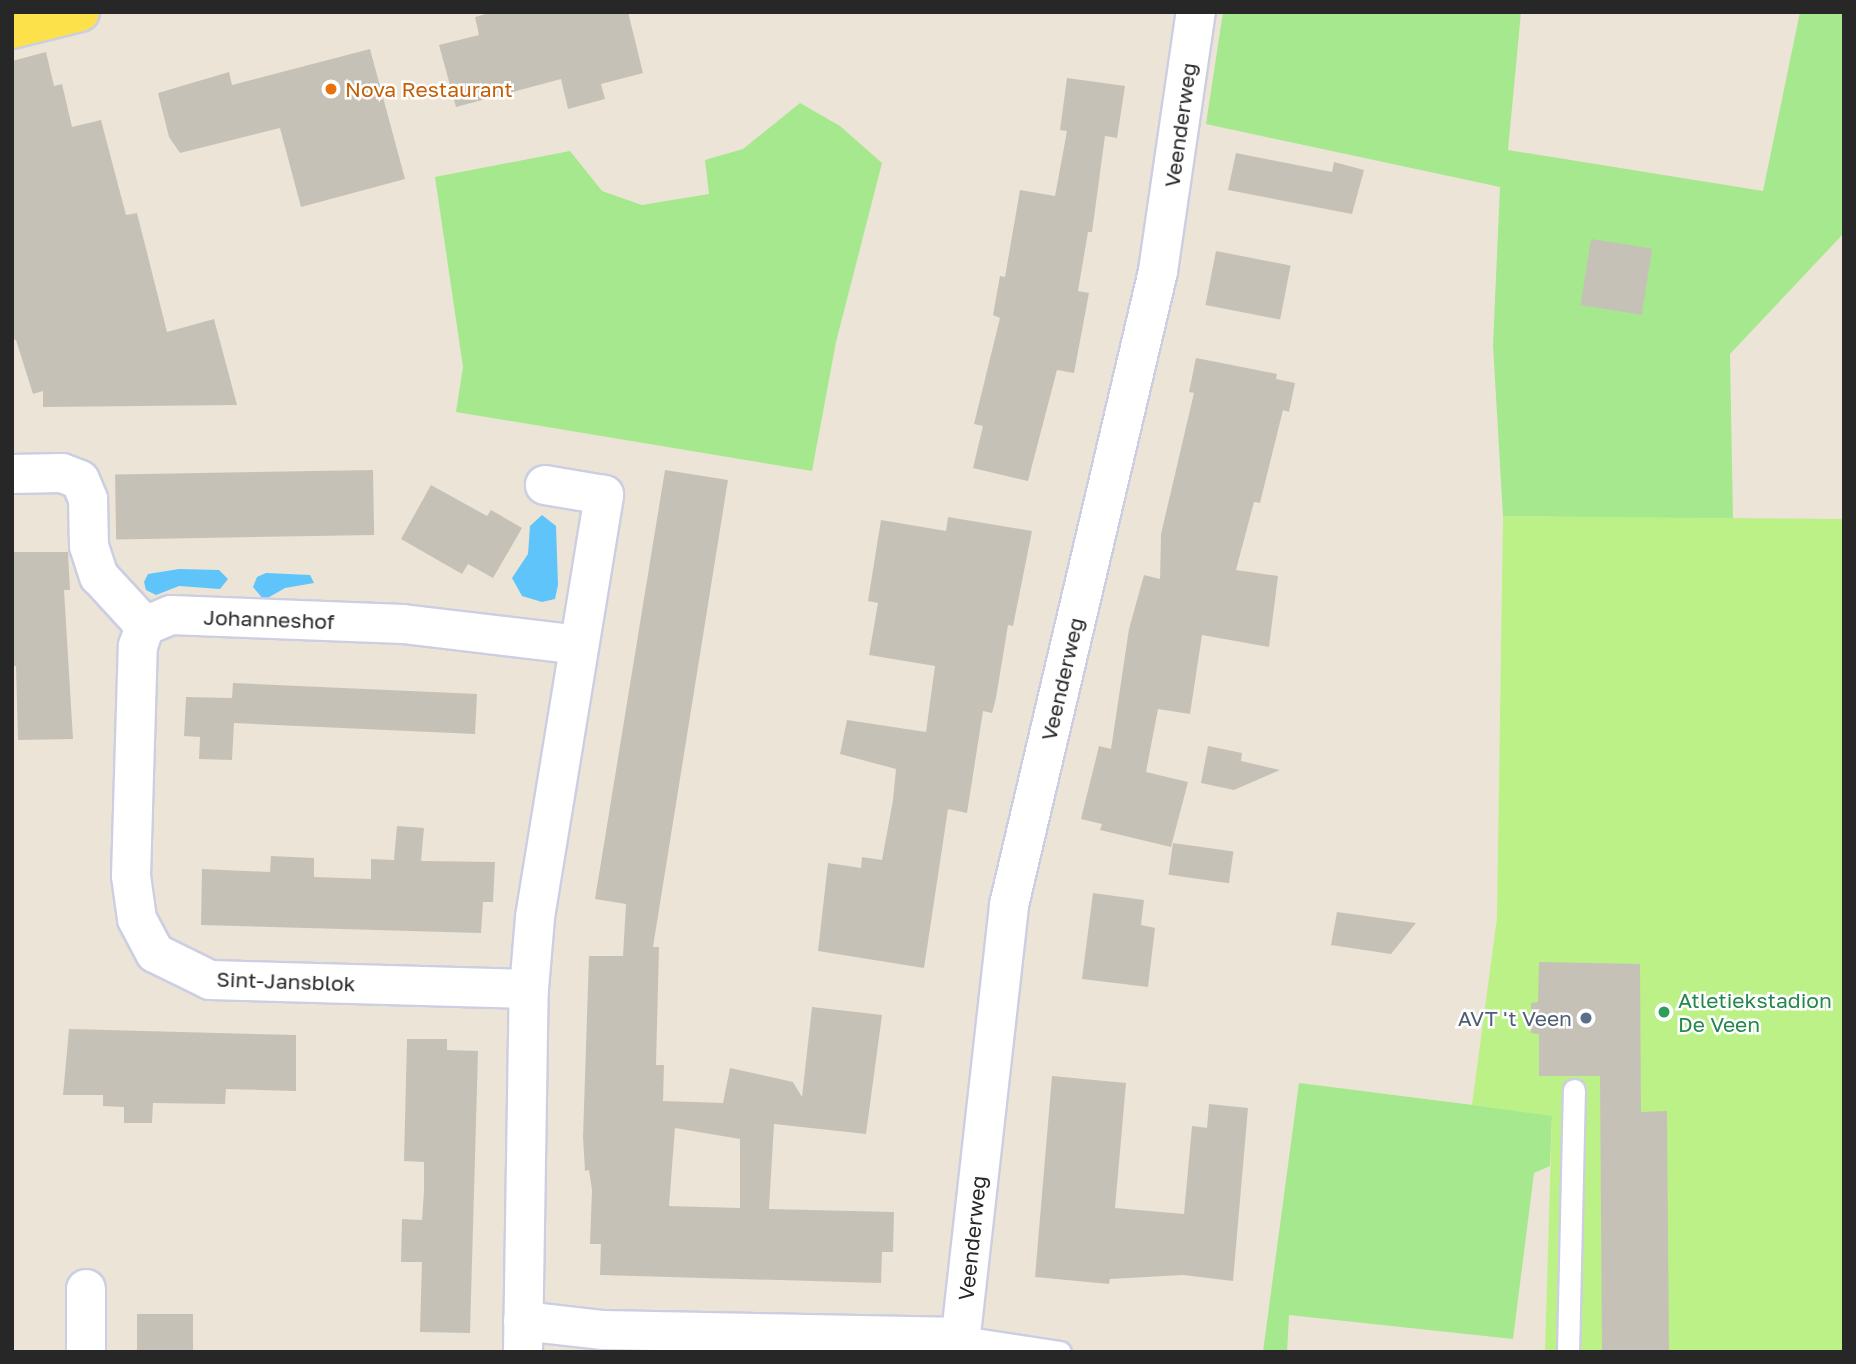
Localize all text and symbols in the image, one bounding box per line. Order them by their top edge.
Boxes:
street label: Veenderweg [1159,61,1201,189]
place label: Nova Restaurant [345,76,513,102]
marker: Nova Restaurant [323,81,339,97]
street label: Johanneshof [203,604,335,634]
street label: Veenderweg [1036,615,1088,743]
street label: Sint-Jansblok [216,966,356,996]
place label: Atletiekstadion De Veen [1678,987,1832,1037]
marker: Atletiekstadion De Veen [1656,1004,1672,1020]
place label: AVT 't Veen [1458,1005,1572,1031]
marker: AVT 't Veen [1578,1010,1594,1026]
street label: Veenderweg [953,1174,991,1302]

